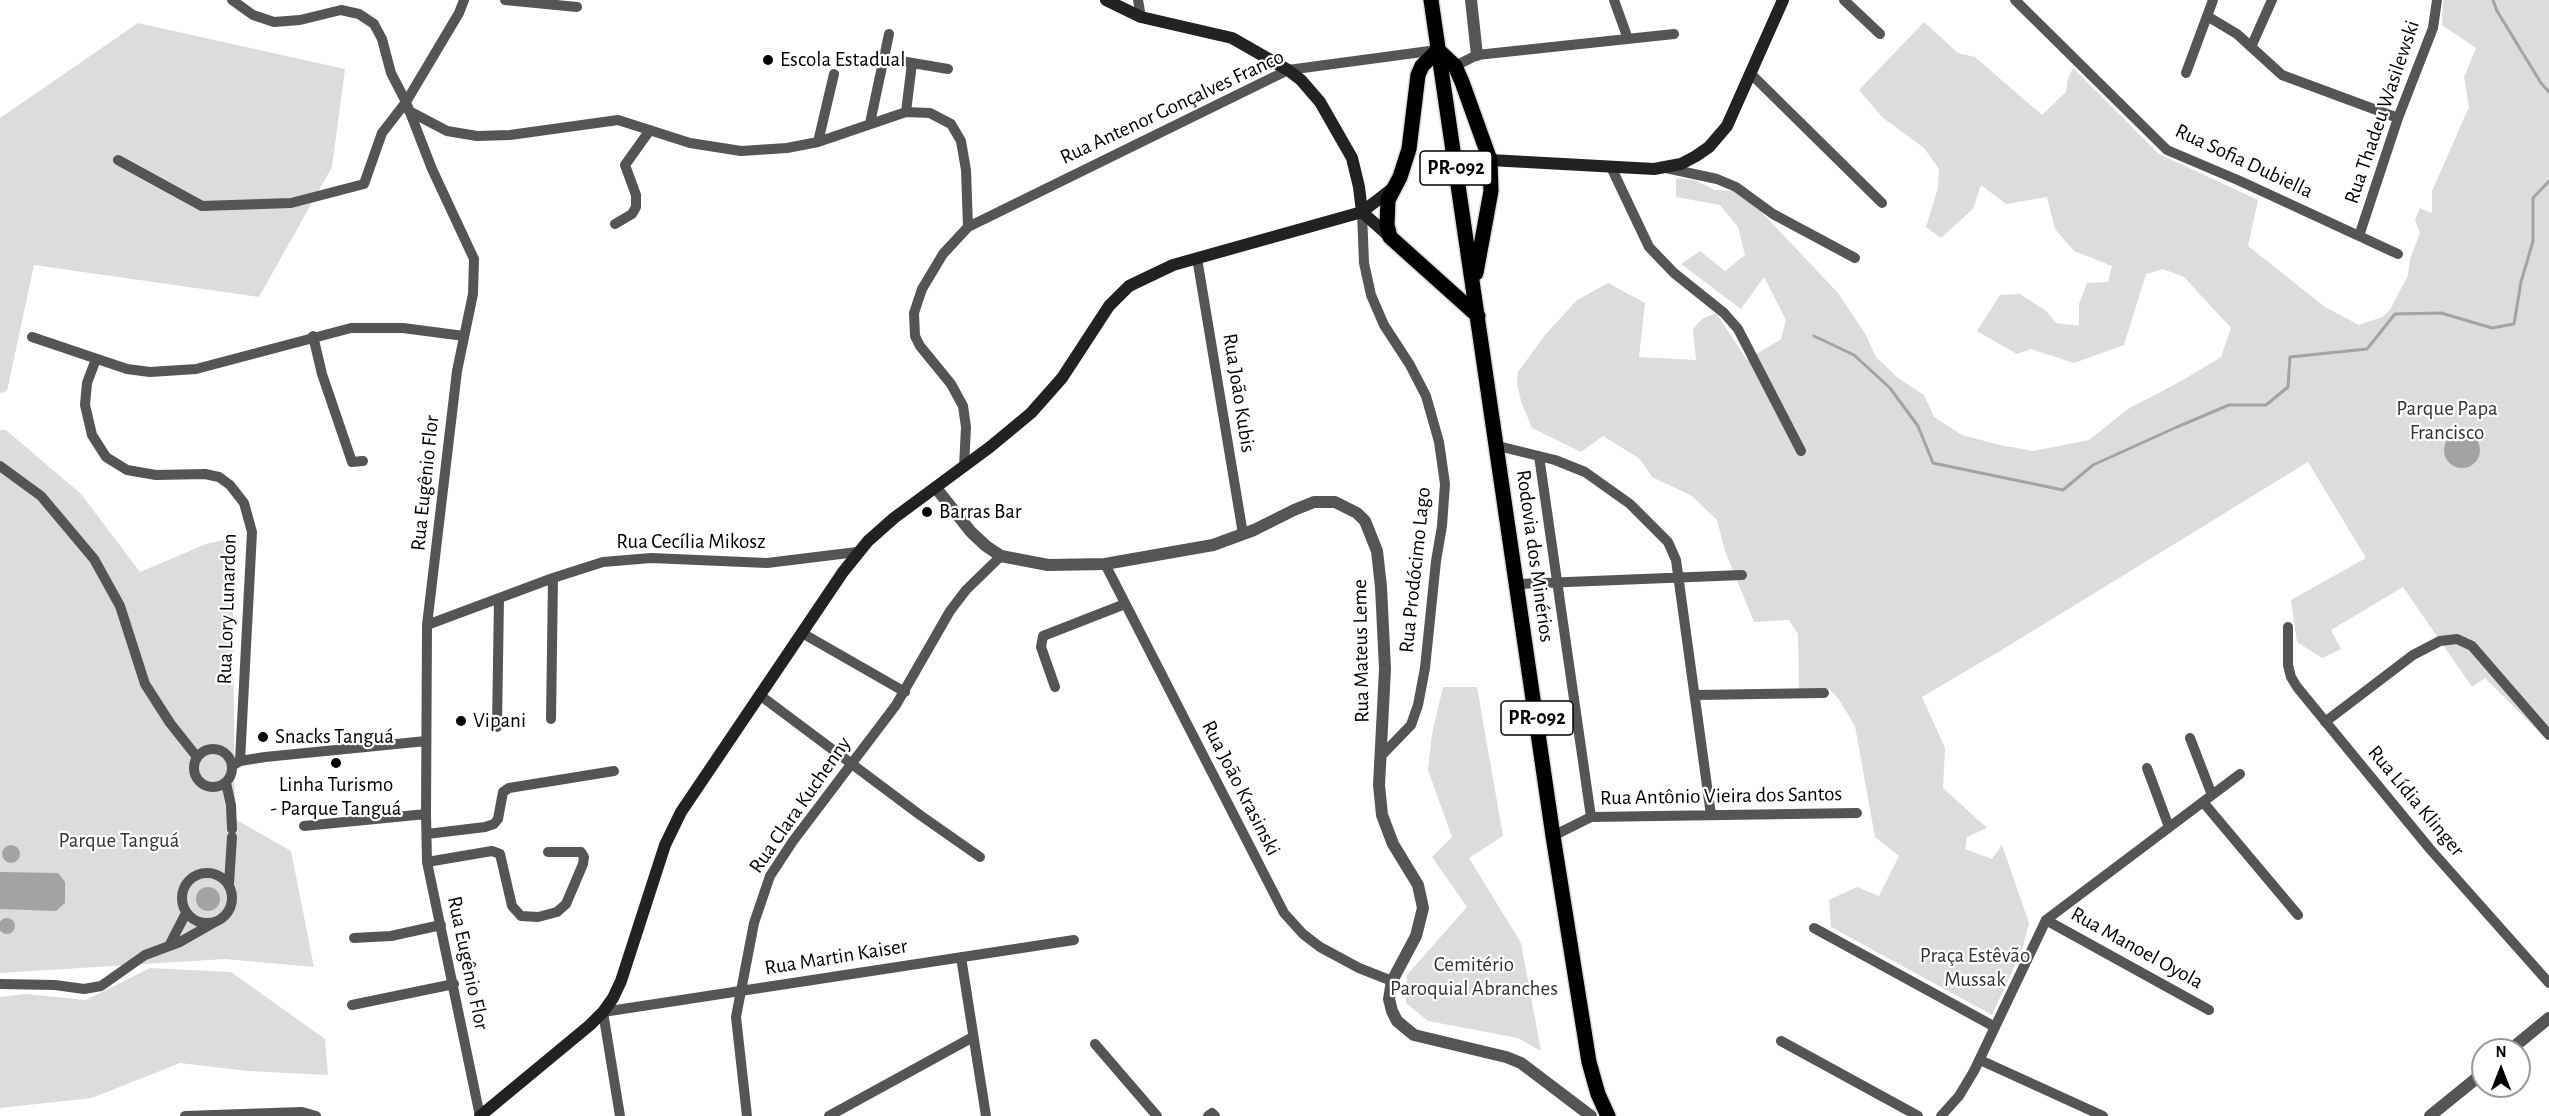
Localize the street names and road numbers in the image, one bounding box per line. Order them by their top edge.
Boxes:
street label: Rua Thadeu Wasilewski [2339,17,2425,207]
street label: Rua Antenor Gonçalves Franco [1056,44,1288,170]
street label: Rua Sofia Dubiella [2171,118,2317,204]
road number: PR-092 [1420,151,1492,185]
street label: Rua João Kubis [1217,332,1261,454]
street label: Rua Eugênio Flor [405,414,445,552]
street label: Rodovia dos Minérios [1510,468,1560,644]
street label: Rua Prodócimo Lago [1394,486,1436,654]
street label: Rua Cecília Mikosz [616,529,766,555]
street label: Rua Lory Lunardon [212,533,242,685]
street label: Rua Mateus Leme [1347,579,1375,723]
road number: PR-092 [1501,701,1573,735]
street label: Rua João Krasinski [1196,716,1286,860]
street label: Rua Clara Kuchenny [744,732,856,878]
street label: Rua Lídia Klinger [2362,740,2470,862]
street label: Rua Antônio Vieira dos Santos [1600,781,1842,811]
street label: Rua Eugênio Flor [442,894,494,1032]
street label: Rua Manoel Oyola [2066,901,2208,995]
street label: Rua Martin Kaiser [763,933,909,981]

